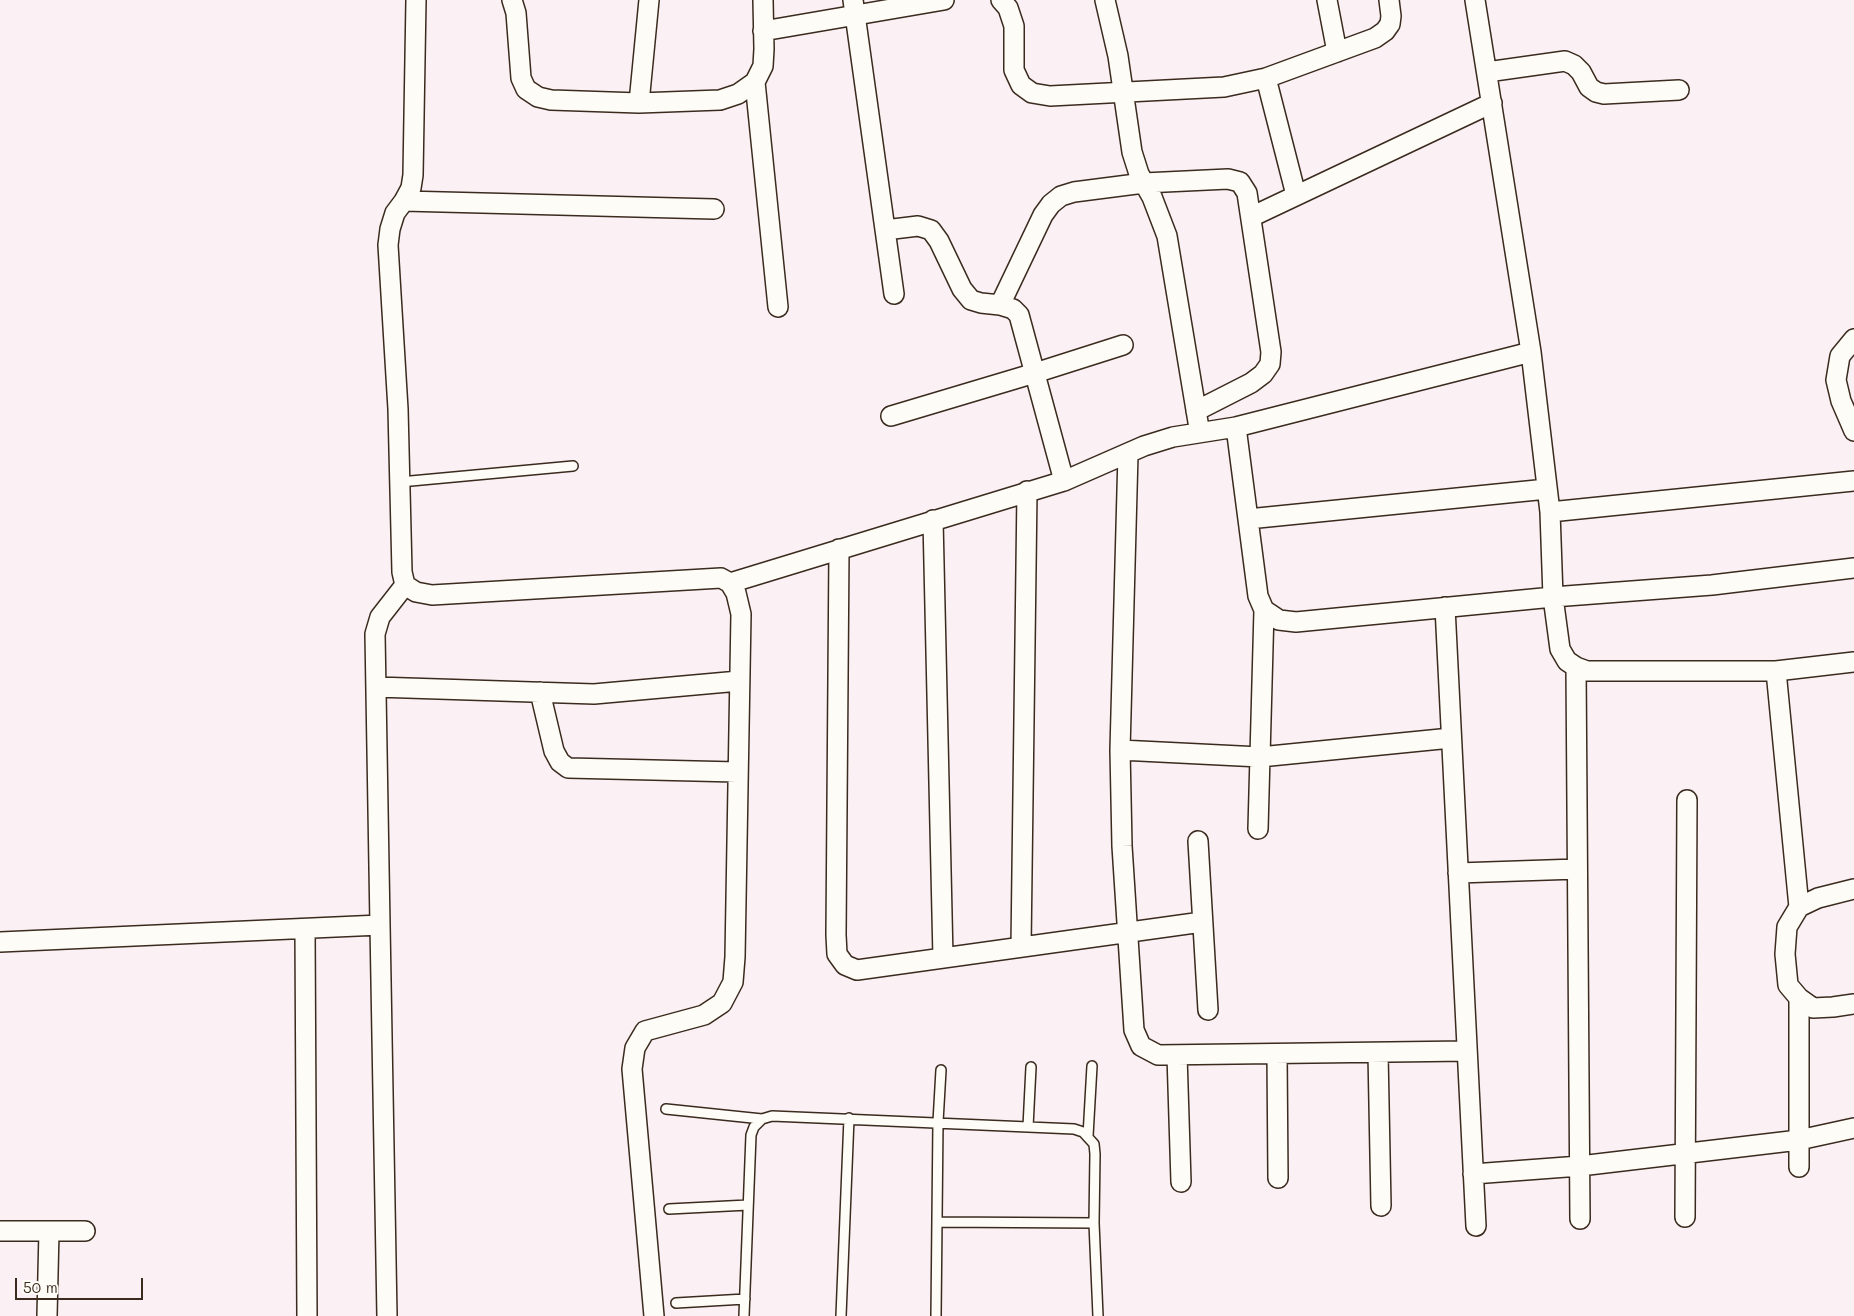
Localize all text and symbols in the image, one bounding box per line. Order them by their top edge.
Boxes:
scale bar [18,1268,145,1300]
text: 50 m [23,1277,58,1297]

